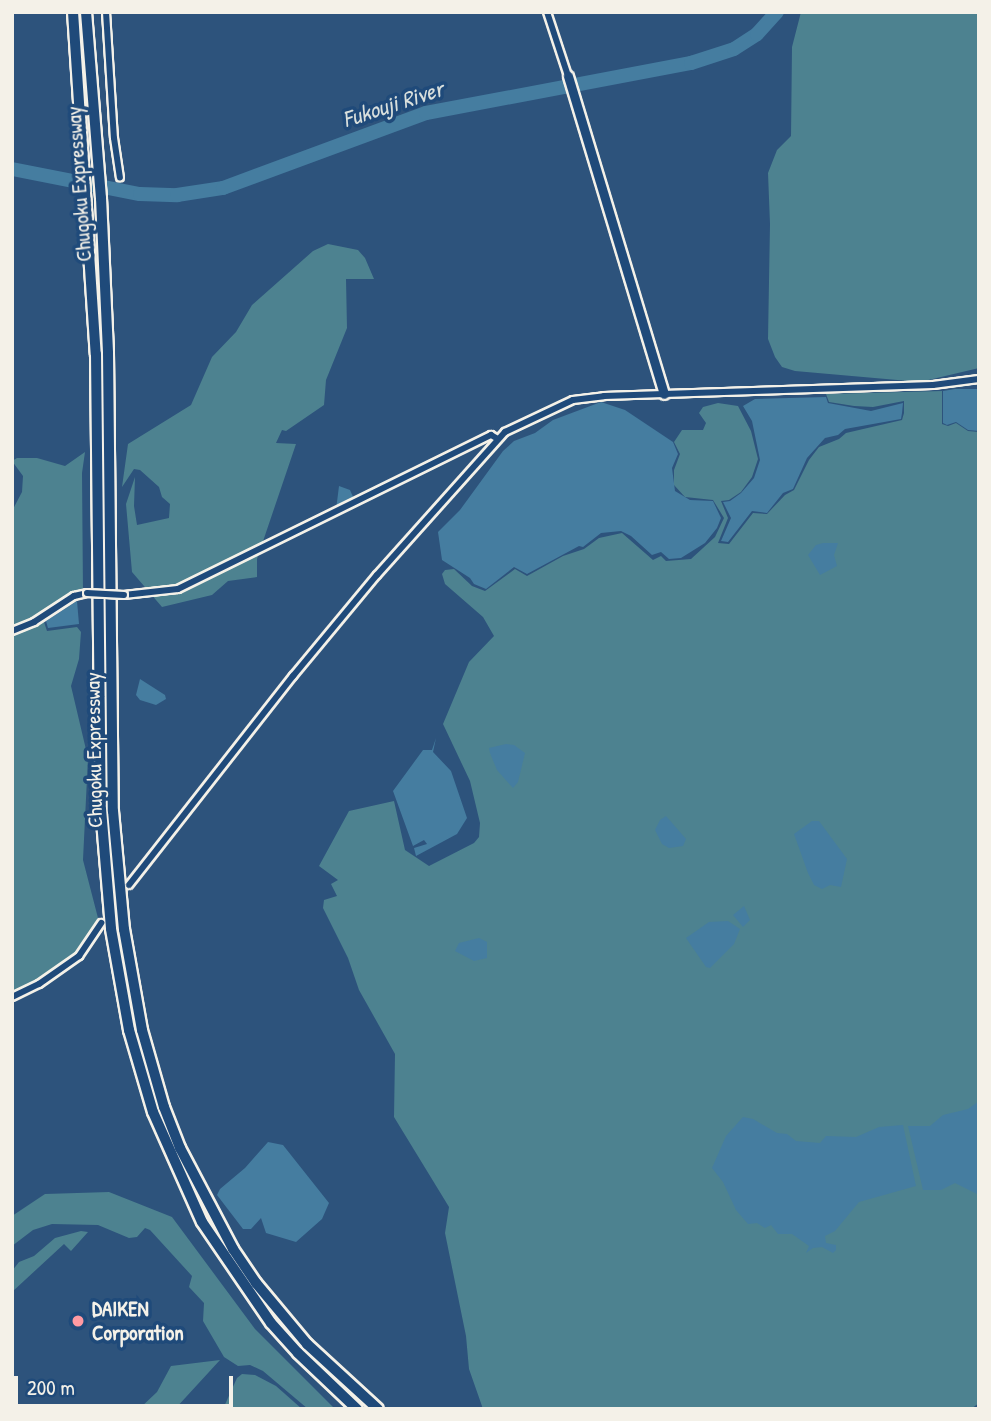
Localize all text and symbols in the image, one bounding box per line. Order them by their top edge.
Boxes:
water label: Fukouji River [339,75,447,133]
street label: Chugoku Expressway [61,106,97,262]
street label: Chugoku Expressway [80,672,108,828]
place label: DAIKEN Corporation [92,1296,184,1346]
marker: DAIKEN Corporation [70,1313,86,1329]
scale bar [18,1362,236,1406]
text: 200 m [27,1373,75,1402]

